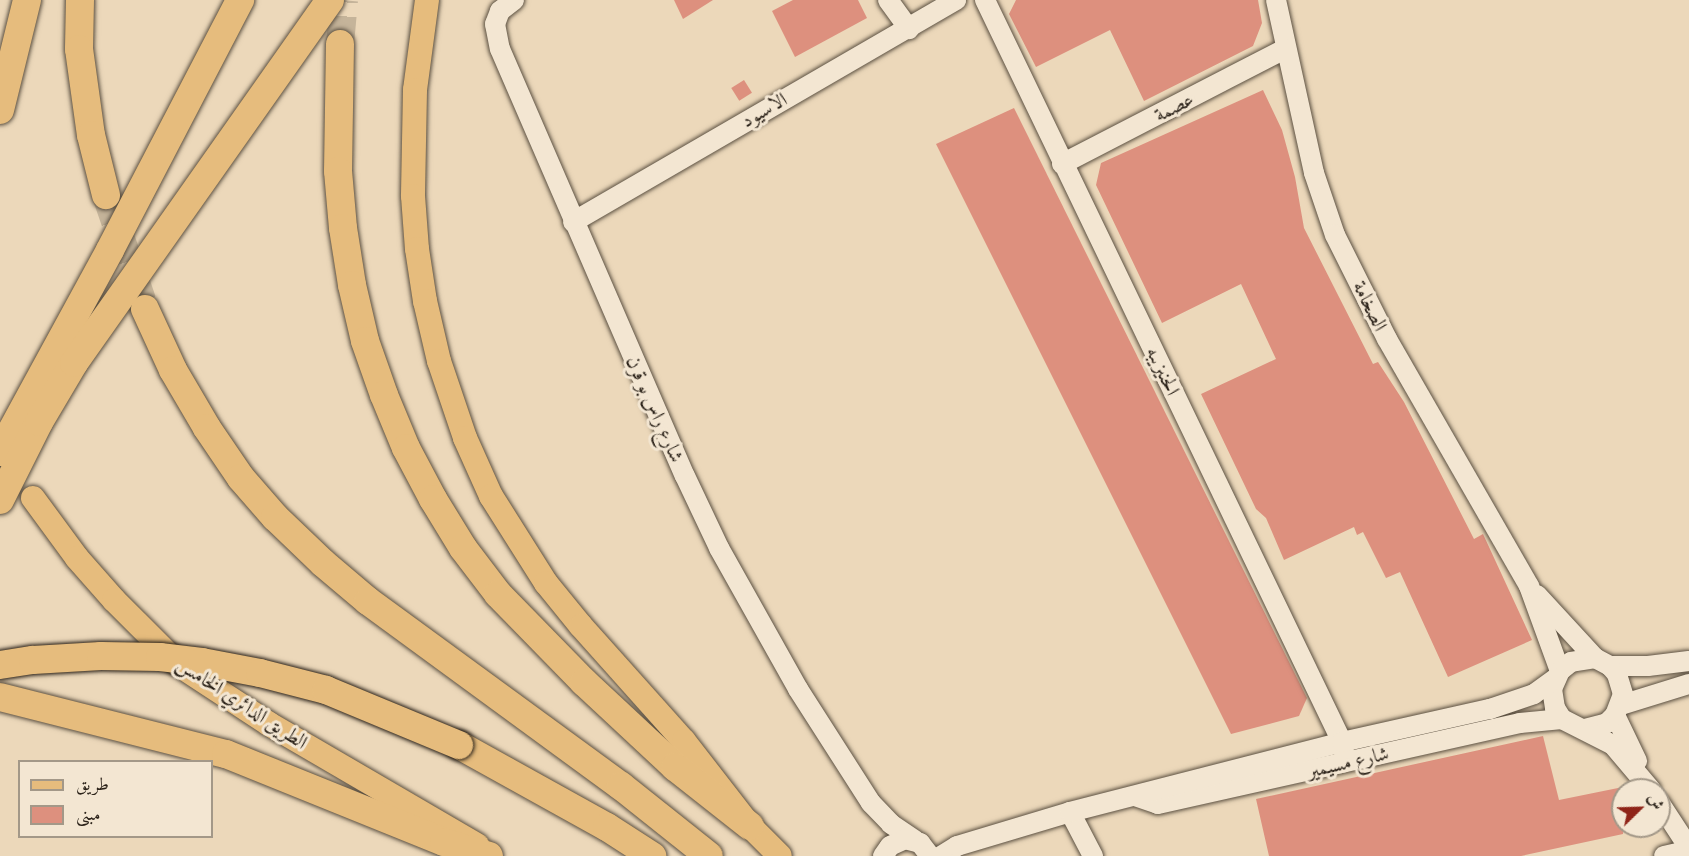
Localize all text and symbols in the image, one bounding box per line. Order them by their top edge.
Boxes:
street label: الاسيود [737,87,791,133]
street label: عصمة [1150,87,1198,127]
street label: الصخامة [1348,277,1392,335]
street label: الحنيزيبه [1141,343,1185,399]
street label: شارع راس بو قرن [621,352,689,466]
street label: الطريق الدائري الخامس [172,652,312,754]
street label: شارع مسيمير [1305,741,1391,783]
legend [18,760,213,838]
text: طريق [76,772,109,795]
north arrow [1611,778,1671,838]
text: ش [1643,790,1669,813]
text: مبنى [76,802,101,825]

